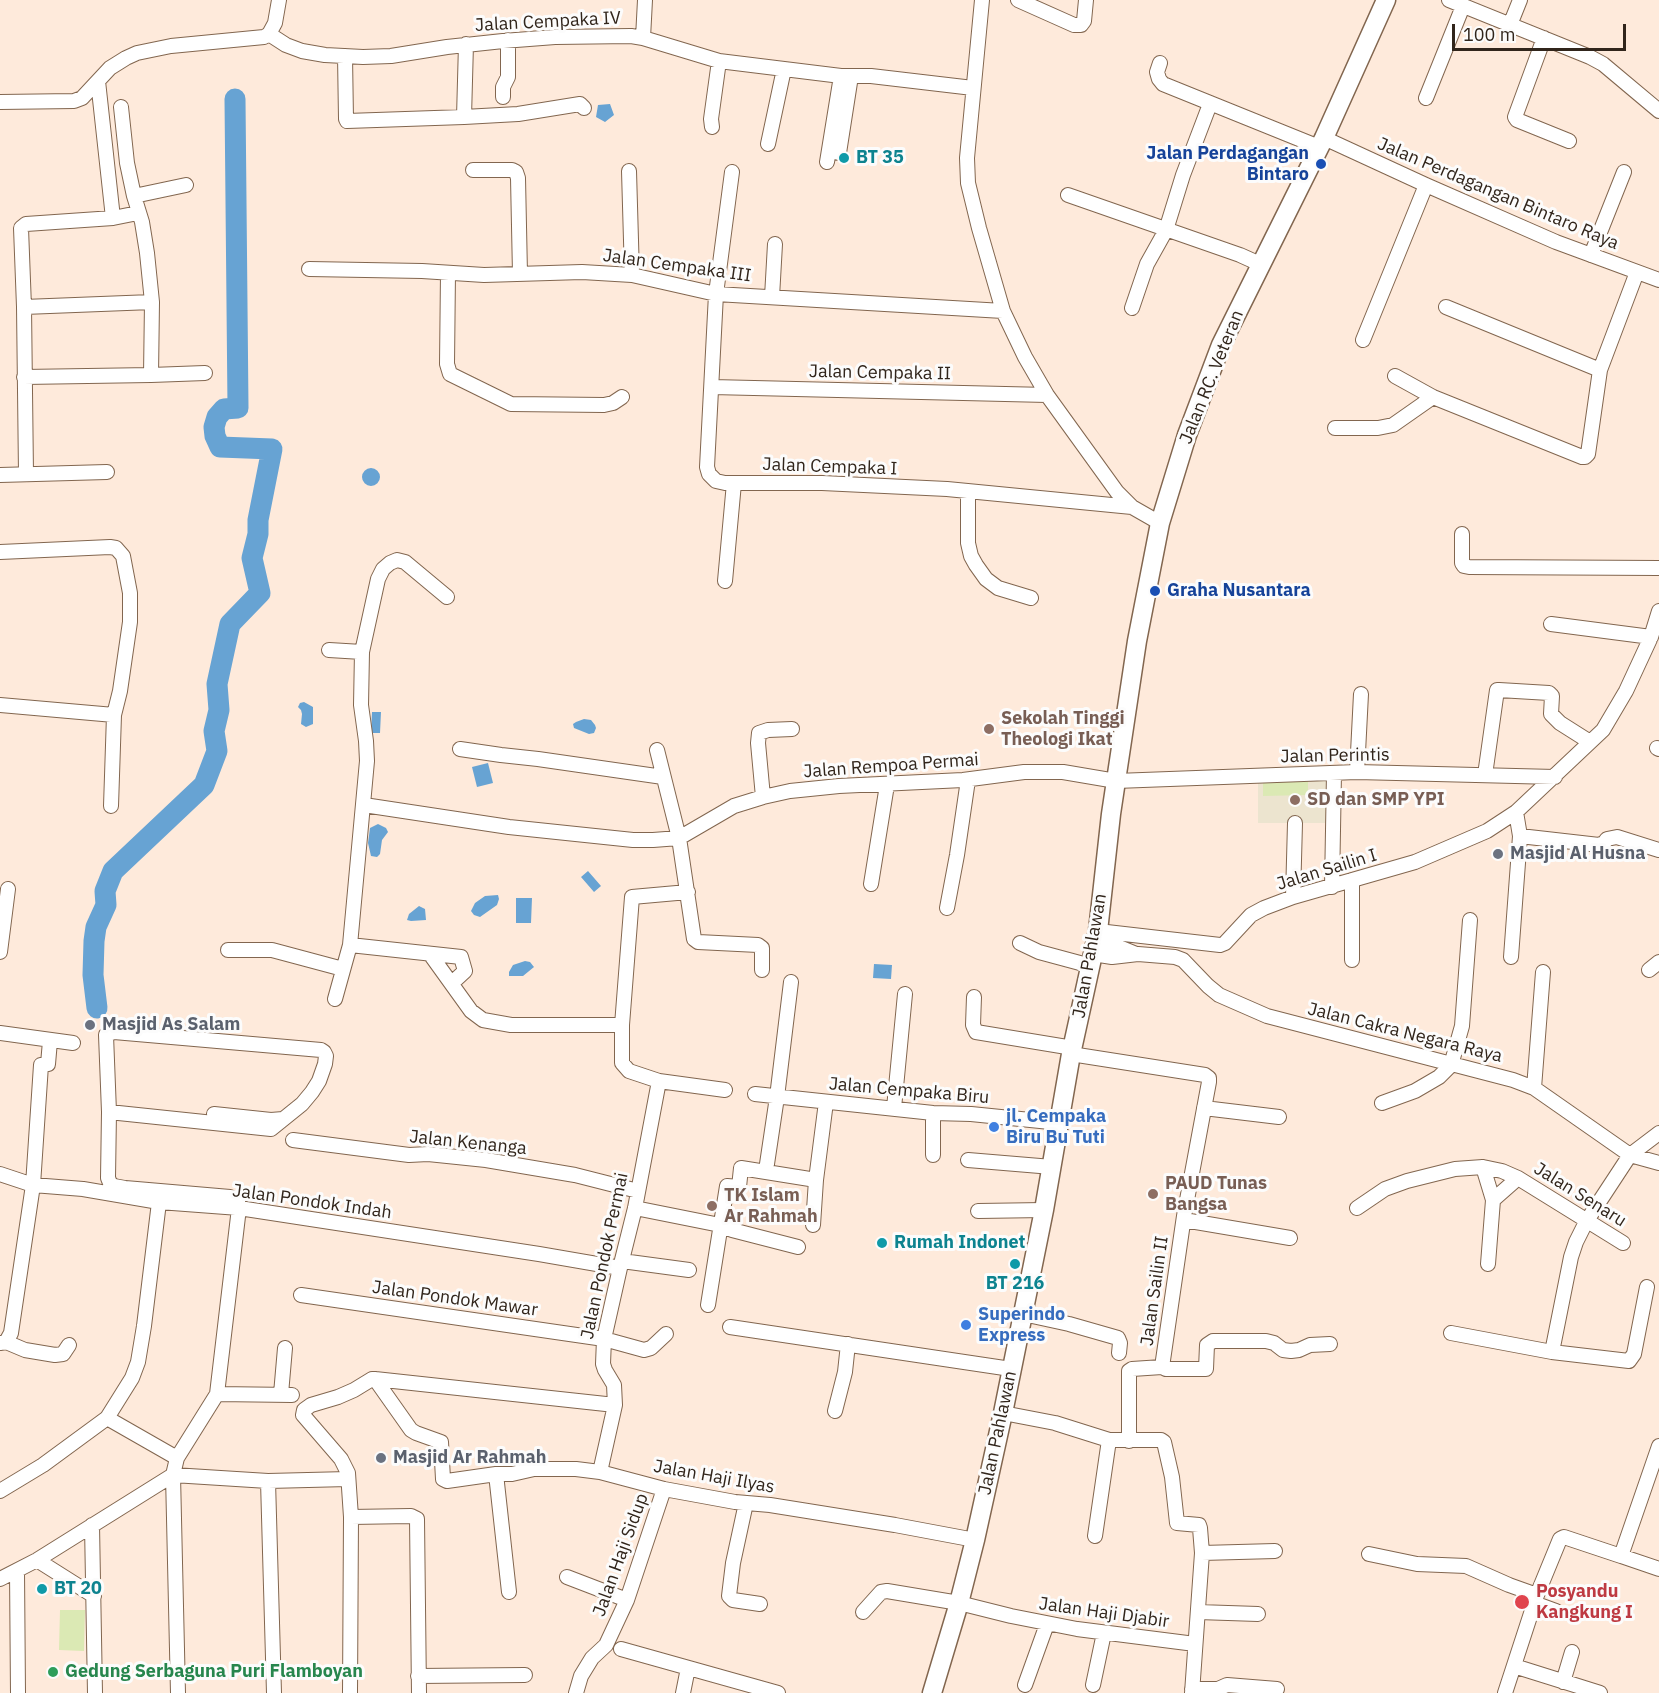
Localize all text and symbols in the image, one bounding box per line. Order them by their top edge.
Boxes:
street label: Jalan Cempaka IV [475,7,621,37]
scale bar [1455,12,1629,50]
text: 100 m [1463,23,1515,46]
street label: Jalan Perdagangan Bintaro Raya [1374,133,1622,255]
place label: Jalan Perdagangan Bintaro [1146,143,1309,186]
place label: BT 35 [856,147,904,169]
marker: BT 35 [837,151,851,165]
marker: Jalan Perdagangan Bintaro [1314,157,1328,171]
street label: Jalan Cempaka III [601,245,753,287]
street label: Jalan RC. Veteran [1175,307,1249,447]
street label: Jalan Cempaka II [809,361,951,385]
street label: Jalan Cempaka I [762,454,898,480]
place label: Graha Nusantara [1167,580,1311,602]
marker: Graha Nusantara [1148,584,1162,598]
place label: Sekolah Tinggi Theologi Ikat [1001,708,1125,750]
marker: Sekolah Tinggi Theologi Ikat [982,722,996,736]
street label: Jalan Perintis [1280,744,1390,768]
street label: Jalan Rempoa Permai [803,749,979,783]
place label: SD dan SMP YPI [1307,789,1444,811]
marker: SD dan SMP YPI [1288,793,1302,807]
place label: Masjid Al Husna [1510,843,1645,865]
street label: Jalan Sailin I [1274,845,1380,895]
marker: Masjid Al Husna [1491,847,1505,861]
street label: Jalan Pahlawan [1068,892,1112,1020]
street label: Jalan Cakra Negara Raya [1305,998,1505,1068]
place label: Masjid As Salam [102,1014,240,1036]
marker: Masjid As Salam [83,1018,97,1032]
street label: Jalan Cempaka Biru [828,1073,990,1109]
place label: jl. Cempaka Biru Bu Tuti [1006,1106,1106,1148]
marker: jl. Cempaka Biru Bu Tuti [987,1120,1001,1134]
street label: Jalan Kenanga [408,1126,528,1160]
street label: Jalan Senaru [1530,1158,1630,1232]
street label: Jalan Pondok Permai [577,1171,633,1341]
place label: PAUD Tunas Bangsa [1165,1173,1267,1216]
street label: Jalan Pondok Indah [231,1180,393,1224]
place label: TK Islam Ar Rahmah [724,1185,818,1228]
marker: PAUD Tunas Bangsa [1146,1187,1160,1201]
marker: TK Islam Ar Rahmah [705,1199,719,1213]
place label: Rumah Indonet [894,1232,1026,1254]
street label: Jalan Sailin II [1137,1235,1173,1347]
marker: Rumah Indonet [875,1236,889,1250]
marker: BT 216 [1008,1257,1022,1271]
place label: BT 216 [986,1273,1044,1295]
street label: Jalan Pondok Mawar [371,1277,539,1321]
place label: Superindo Express [978,1304,1065,1346]
marker: Superindo Express [959,1318,973,1332]
street label: Jalan Pahlawan [974,1369,1022,1497]
place label: Masjid Ar Rahmah [393,1447,546,1469]
marker: Masjid Ar Rahmah [374,1451,388,1465]
street label: Jalan Haji Ilyas [652,1456,776,1498]
street label: Jalan Haji Sidup [589,1490,653,1620]
place label: BT 20 [54,1578,102,1600]
place label: Posyandu Kangkung I [1536,1581,1633,1624]
marker: BT 20 [35,1582,49,1596]
street label: Jalan Haji Djabir [1038,1593,1170,1633]
marker: Posyandu Kangkung I [1513,1593,1531,1611]
place label: Gedung Serbaguna Puri Flamboyan [65,1661,363,1683]
marker: Gedung Serbaguna Puri Flamboyan [46,1665,60,1679]

